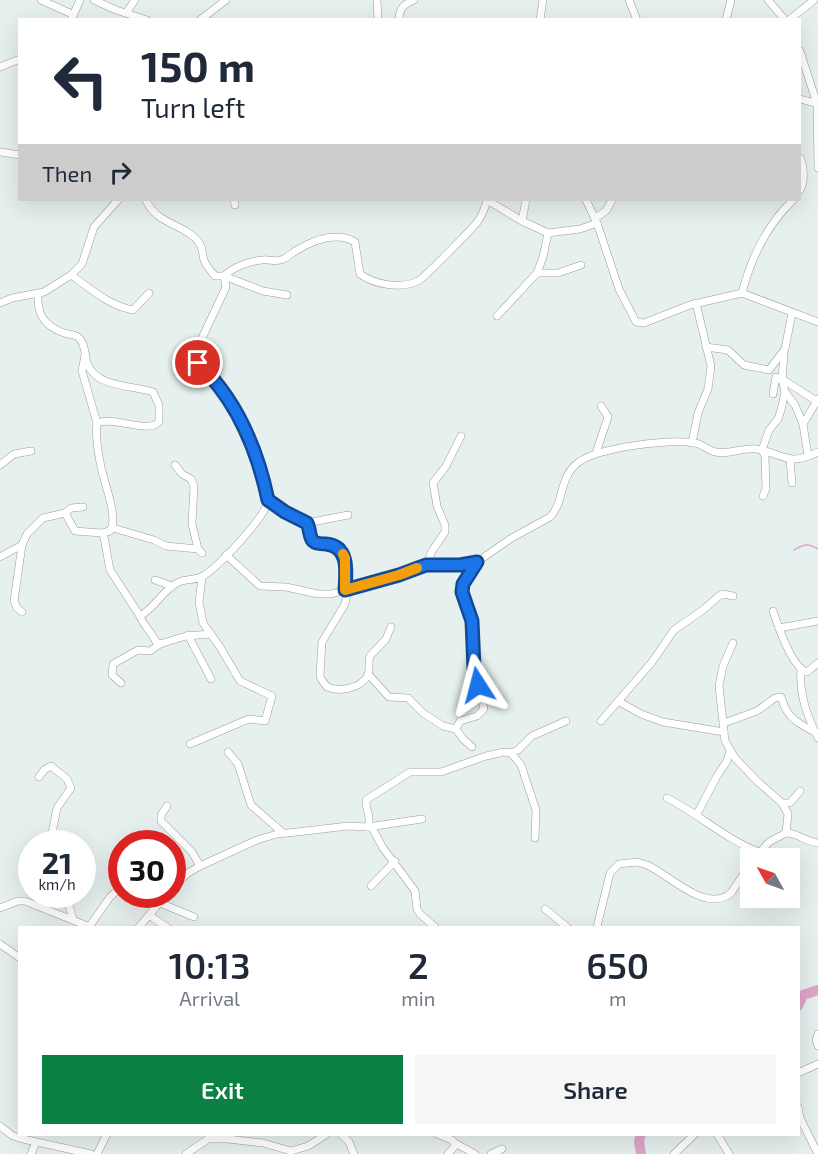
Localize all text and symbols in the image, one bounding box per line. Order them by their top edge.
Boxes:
text: 150 m [141,40,255,90]
icon: left [42,42,120,120]
text: Turn left [141,91,245,123]
icon: right [104,156,137,189]
text: Then [42,160,92,186]
pin [172,337,223,388]
icon: arrive [181,346,214,379]
position arrow [446,653,510,717]
speed limit sign: 30 [108,830,186,908]
text: 21 [42,844,72,880]
north arrow [740,848,800,908]
map controls [740,848,800,908]
text: km/h [38,875,76,893]
text: 10:13 [169,943,250,986]
text: 2 [408,943,429,986]
text: 650 [586,943,649,986]
text: Arrival [179,986,240,1010]
text: min [401,986,435,1010]
text: m [609,986,626,1010]
button: Exit [42,1055,403,1124]
button: Share [415,1055,776,1124]

